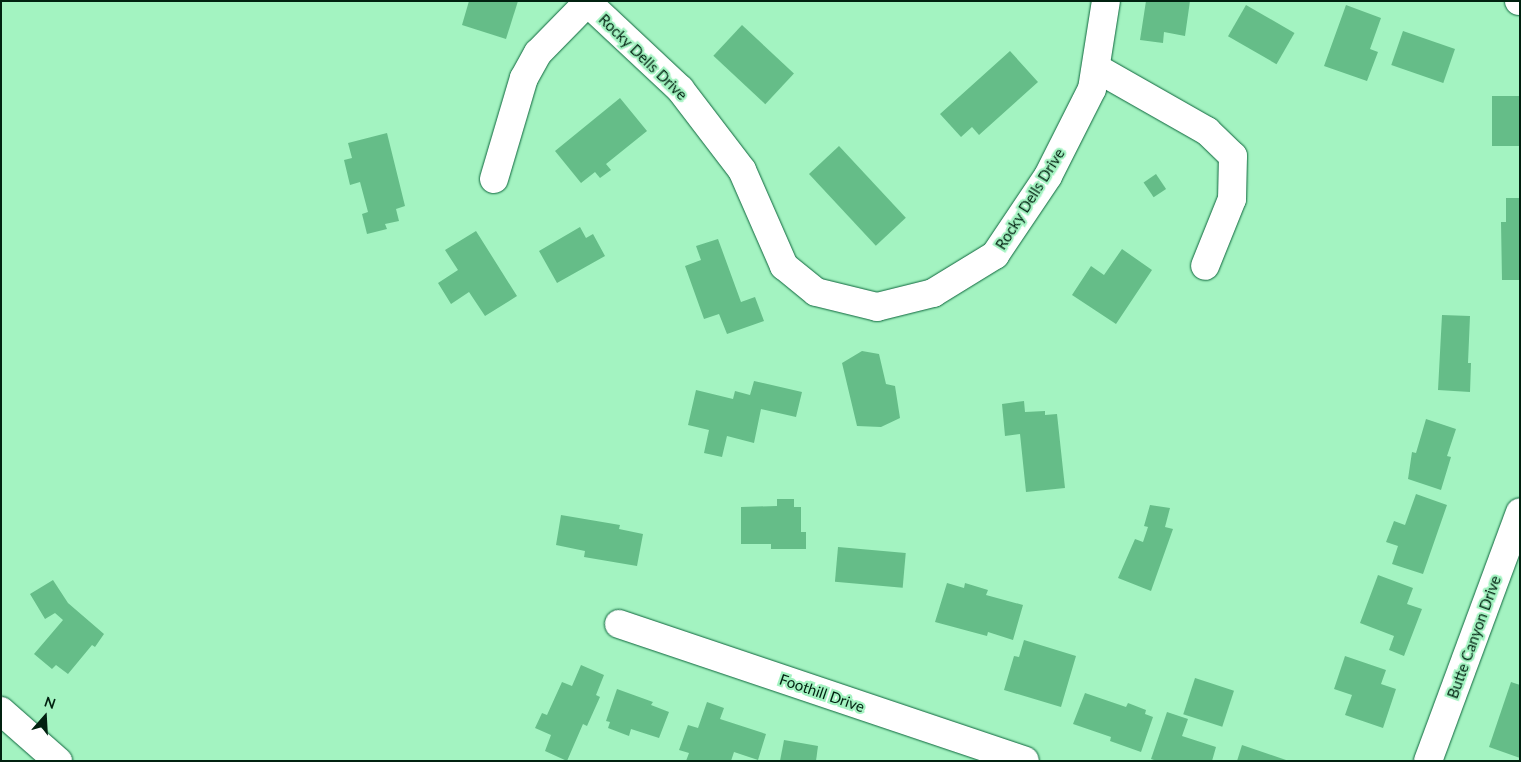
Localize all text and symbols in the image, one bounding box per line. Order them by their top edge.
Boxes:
street label: Rocky Dells Drive [595,10,691,104]
street label: Rocky Dells Drive [992,145,1068,253]
street label: Butte Canyon Drive [1443,573,1505,701]
street label: Foothill Drive [777,670,867,716]
north arrow [20,692,70,742]
text: N [42,693,58,712]

